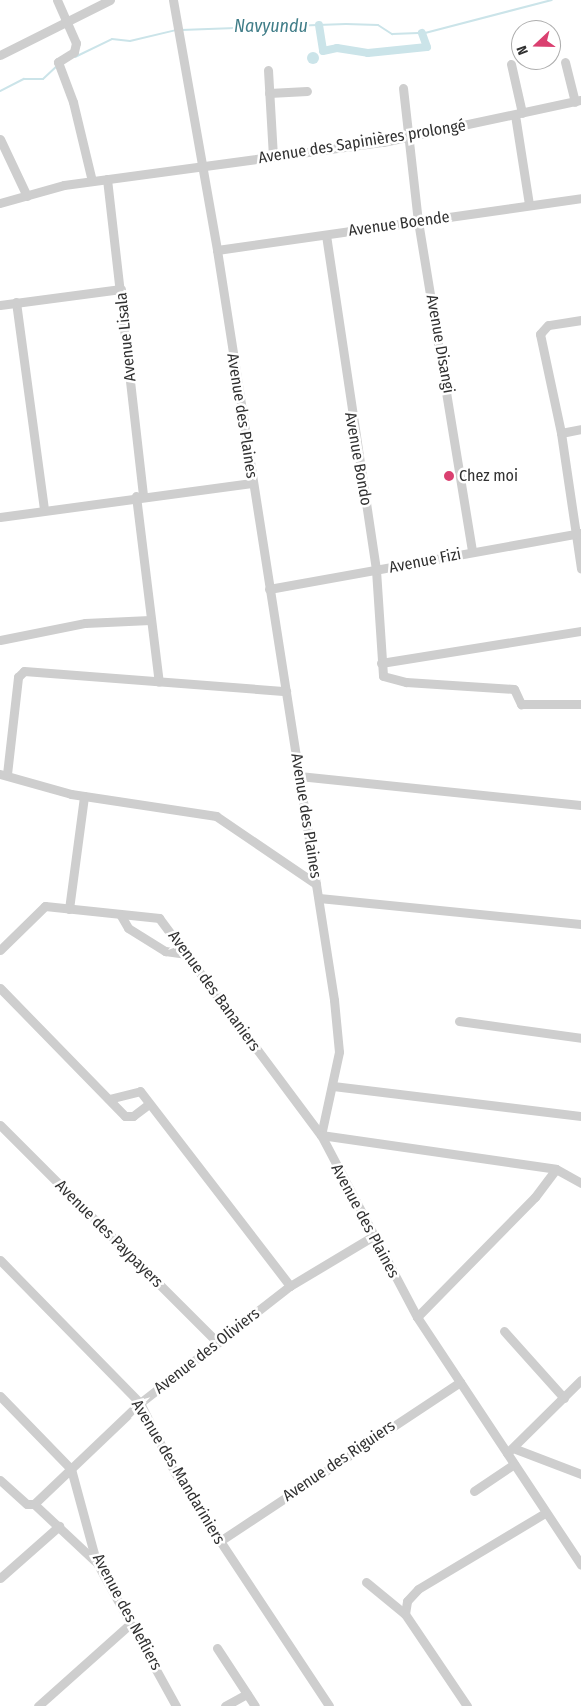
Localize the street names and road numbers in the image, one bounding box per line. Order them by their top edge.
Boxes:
street label: Avenue des Sapinières prolongé [257,116,467,168]
street label: Avenue Boende [347,207,451,241]
street label: Avenue Lisala [112,292,140,382]
street label: Avenue Disangi [422,293,458,395]
street label: Avenue des Plaines [223,352,261,480]
street label: Avenue Bondo [340,411,376,507]
street label: Avenue Fizi [387,545,463,577]
street label: Avenue des Plaines [287,752,325,880]
street label: Avenue des Bananiers [164,927,264,1055]
street label: Avenue des Plaines [327,1161,403,1281]
street label: Avenue des Paypayers [51,1176,167,1292]
street label: Avenue des Oliviers [150,1304,264,1398]
street label: Avenue des Mandariniers [127,1396,229,1548]
street label: Avenue des Riguiers [279,1416,399,1506]
street label: Avenue des Nefliers [88,1550,166,1674]

